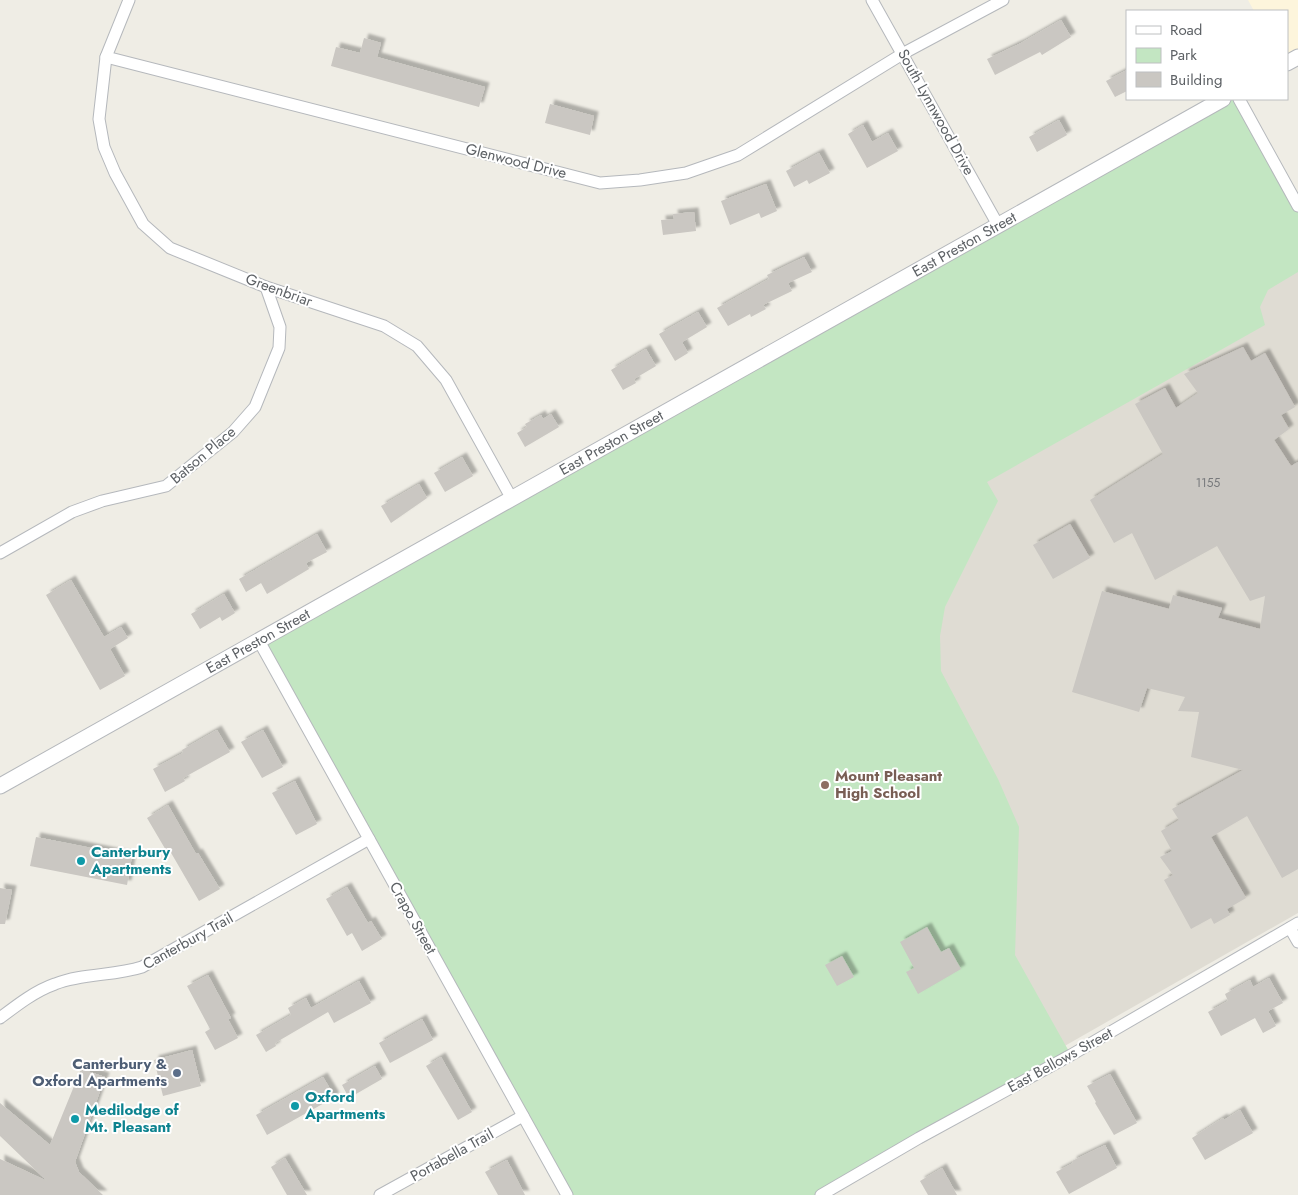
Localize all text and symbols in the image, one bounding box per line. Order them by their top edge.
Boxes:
legend [1126,10,1288,100]
text: Road [1170,19,1202,41]
text: Park [1170,44,1197,66]
street label: South Lynnwood Drive [892,45,980,179]
text: Building [1170,69,1222,91]
street label: Glenwood Drive [463,138,569,184]
street label: East Preston Street [908,206,1021,282]
street label: Greenbriar [242,268,316,313]
street label: East Preston Street [555,404,668,481]
street label: Batson Place [165,421,241,489]
house number: 1155 [1196,474,1220,492]
street label: East Preston Street [202,603,315,679]
place label: Mount Pleasant High School [835,765,942,804]
marker: Mount Pleasant High School [819,779,831,791]
place label: Canterbury Apartments [90,841,172,880]
marker: Canterbury Apartments [75,855,87,867]
street label: Crapo Street [384,878,442,959]
street label: Canterbury Trail [139,907,237,975]
street label: East Bellows Street [1003,1022,1117,1098]
place label: Canterbury & Oxford Apartments [32,1053,168,1092]
marker: Canterbury & Oxford Apartments [171,1067,183,1079]
place label: Oxford Apartments [304,1086,386,1125]
place label: Medilodge of Mt. Pleasant [85,1099,180,1138]
marker: Oxford Apartments [289,1100,301,1112]
marker: Medilodge of Mt. Pleasant [69,1113,81,1125]
street label: Portabella Trail [406,1123,498,1187]

